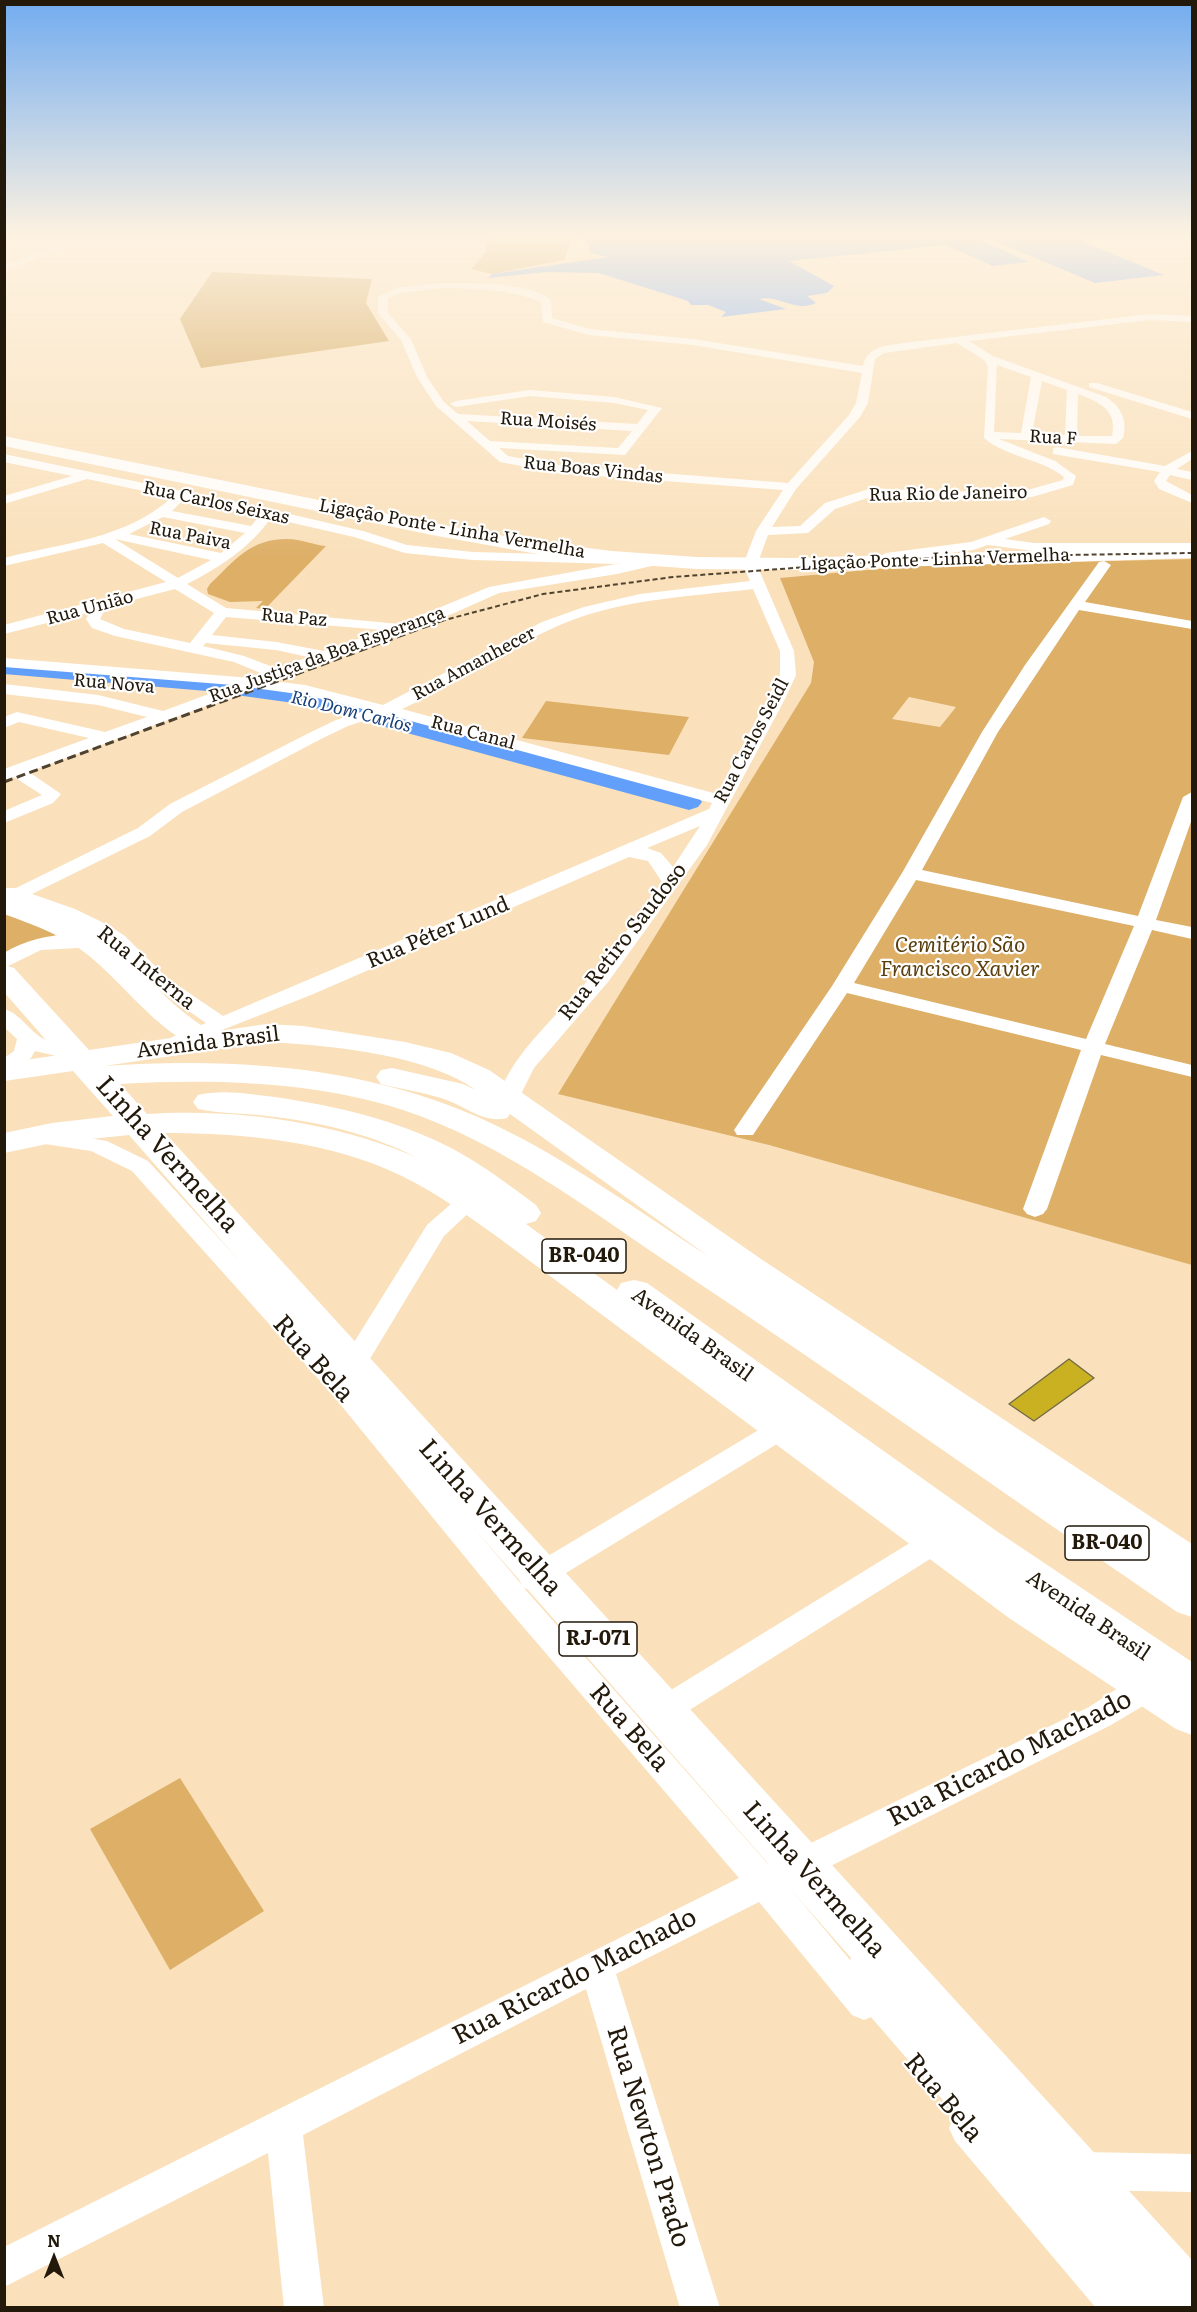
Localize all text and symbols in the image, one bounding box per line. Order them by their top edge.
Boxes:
street label: Rua Moisés [499,408,597,436]
street label: Rua F [1028,426,1078,450]
street label: Rua Boas Vindas [522,452,664,488]
street label: Rua Carlos Seixas [141,477,291,529]
street label: Rua Rio de Janeiro [868,482,1028,506]
street label: Ligação Ponte - Linha Vermelha [317,495,587,563]
street label: Rua Paiva [147,517,233,555]
street label: Ligação Ponte - Linha Vermelha [800,544,1070,576]
street label: Rua União [44,586,136,630]
street label: Rua Justiça da Boa Esperança [206,602,448,708]
street label: Rua Paz [260,604,328,632]
street label: Rua Amanhecer [409,622,539,706]
street label: Rua Nova [72,670,156,698]
street label: Rua Carlos Seidl [710,675,794,807]
water label: Rio Dom Carlos [288,687,414,737]
street label: Rua Canal [428,711,518,755]
street label: Rua Retiro Saudoso [554,858,692,1026]
street label: Rua Péter Lund [363,892,513,974]
street label: Rua Interna [92,921,200,1015]
park label: Cemitério São Francisco Xavier [880,933,1040,983]
street label: Avenida Brasil [135,1022,281,1064]
street label: Linha Vermelha [89,1071,245,1239]
road number: BR-040 [542,1239,626,1273]
street label: Avenida Brasil [626,1283,758,1387]
street label: Rua Bela [266,1309,360,1409]
street label: Linha Vermelha [412,1434,568,1602]
road number: BR-040 [1065,1526,1149,1560]
street label: Avenida Brasil [1021,1565,1155,1667]
road number: RJ-071 [559,1622,637,1656]
street label: Rua Bela [582,1678,676,1778]
street label: Rua Ricardo Machado [883,1684,1137,1834]
street label: Linha Vermelha [736,1796,892,1964]
street label: Rua Ricardo Machado [448,1902,702,2052]
street label: Rua Newton Prado [599,2023,697,2251]
street label: Rua Bela [897,2047,989,2149]
north arrow [24,2228,84,2288]
text: N [47,2228,61,2252]

